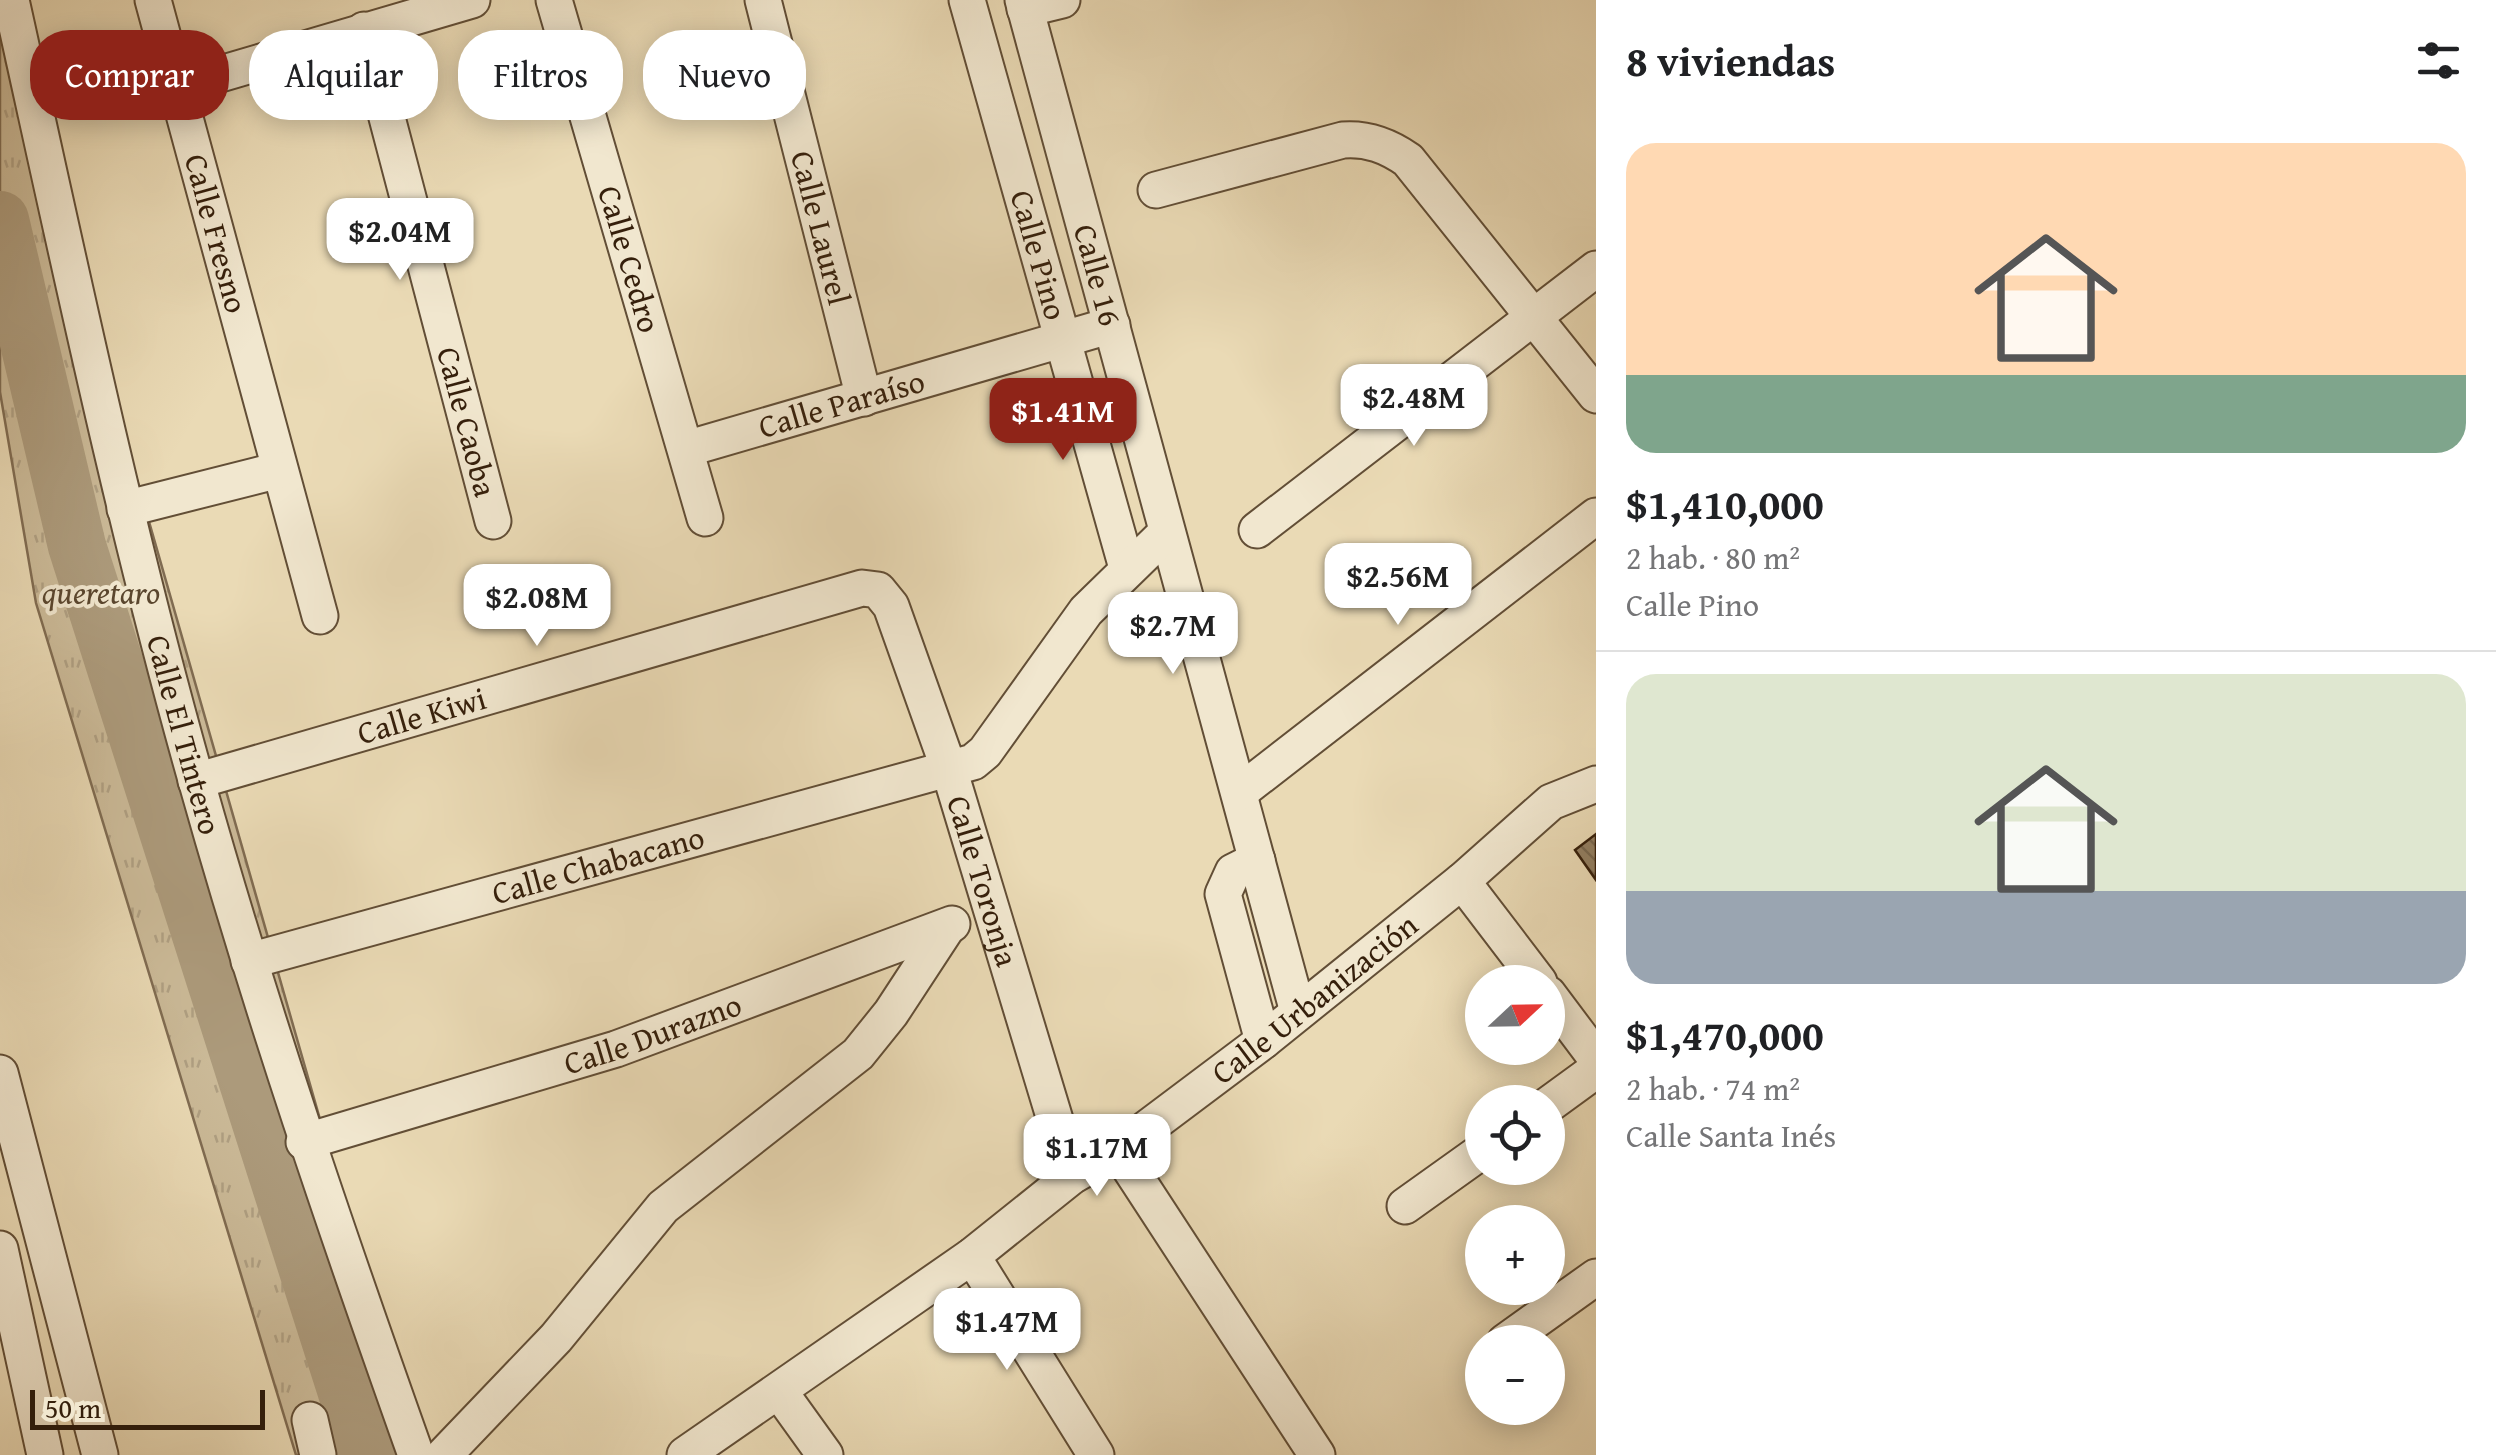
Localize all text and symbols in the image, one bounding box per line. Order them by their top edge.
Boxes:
chip: Comprar [30,30,229,120]
chip: Alquilar [249,30,438,120]
chip: Filtros [458,30,623,120]
chip: Nuevo [643,30,806,120]
text: 8 viviendas [1626,30,1835,91]
icon: filters [2411,33,2466,88]
street label: Calle Laurel [779,146,863,310]
street label: Calle Fresno [173,149,261,318]
street label: Calle Cedro [586,180,674,338]
street label: Calle Pino [999,185,1080,325]
pin: $2.04M [319,198,481,283]
text: $2.04M [349,207,451,254]
icon: home [1956,208,2136,388]
street label: Calle 16 [1062,219,1134,331]
street label: Calle Caoba [425,342,510,502]
street label: Calle Paraíso [753,357,930,450]
pin: $2.48M [1333,364,1495,449]
text: $2.48M [1363,373,1465,420]
pin: $1.41M [982,378,1144,463]
text: $1.41M [1012,387,1114,434]
text: $1,410,000 [1626,473,1824,534]
text: 2 hab. · 80 m² [1626,534,1800,581]
pin: $2.56M [1317,543,1479,628]
text: $2.56M [1347,552,1449,599]
pin: $2.08M [456,564,618,649]
park label: queretaro [42,569,160,616]
text: $2.08M [486,573,588,620]
text: Calle Pino [1626,581,1759,628]
pin: $2.7M [1103,592,1243,677]
text: $2.7M [1130,601,1216,648]
street label: Calle El Tintero [135,630,234,840]
street label: Calle Kiwi [352,674,492,756]
icon: home [1956,739,2136,919]
street label: Calle Toronja [935,790,1031,972]
street label: Calle Chabacano [486,813,709,916]
street label: Calle Urbanización [1201,902,1427,1095]
north arrow [1465,965,1565,1065]
map controls [1465,965,1565,1425]
street label: Calle Durazno [558,980,748,1086]
text: $1,470,000 [1626,1004,1824,1065]
text: 2 hab. · 74 m² [1626,1065,1800,1112]
button: locate [1465,1085,1565,1185]
text: Calle Santa Inés [1626,1112,1836,1159]
pin: $1.17M [1016,1114,1178,1199]
text: $1.17M [1046,1123,1148,1170]
button: + [1465,1205,1565,1305]
pin: $1.47M [926,1288,1088,1373]
text: $1.47M [956,1297,1058,1344]
button: − [1465,1325,1565,1425]
scale bar [30,1385,265,1430]
text: 50 m [45,1387,101,1428]

